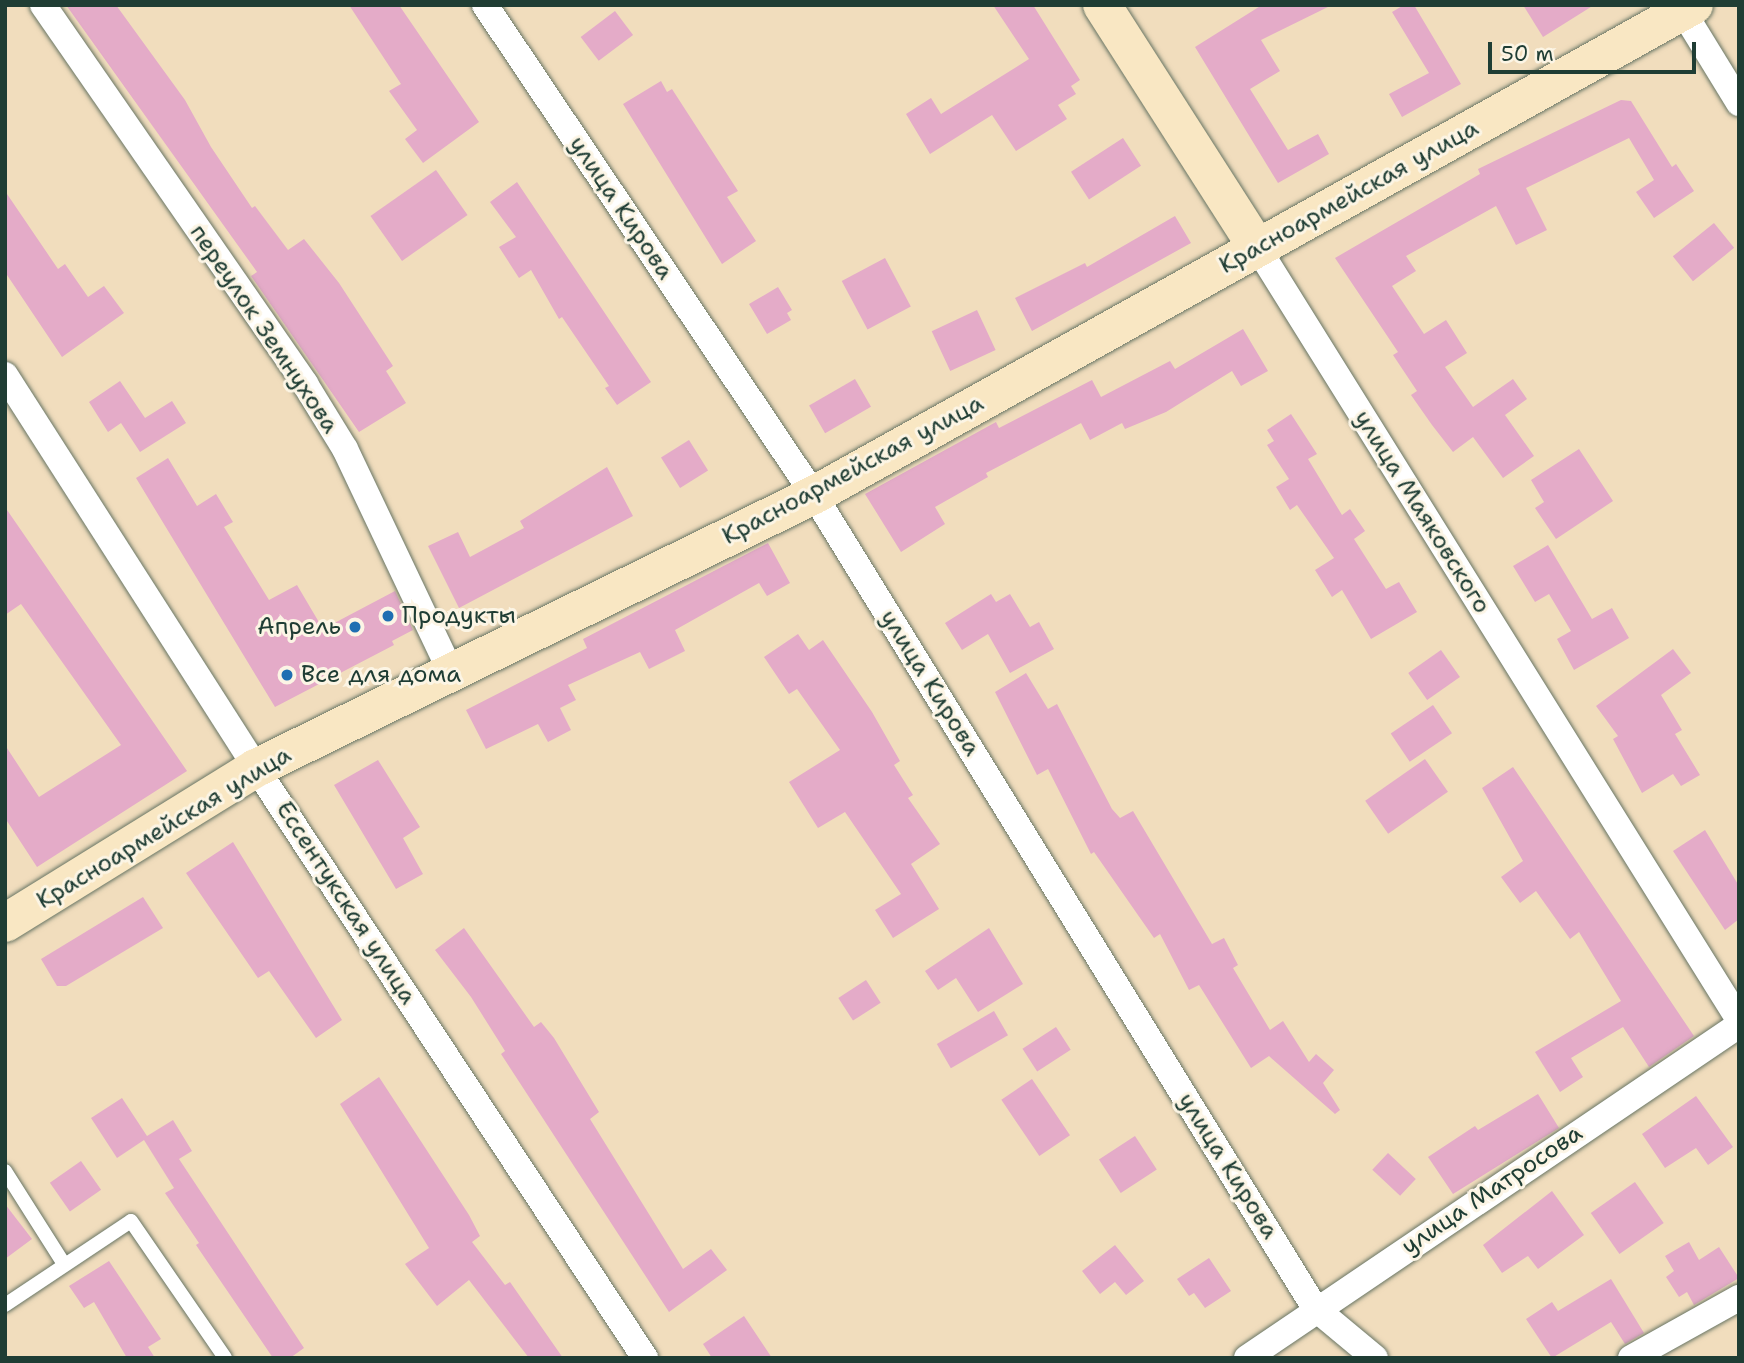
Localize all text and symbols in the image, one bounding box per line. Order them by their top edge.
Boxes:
scale bar [1492,28,1700,72]
text: 50 m [1501,40,1554,68]
street label: Красноармейская улица [1214,114,1484,280]
street label: улица Кирова [562,131,680,285]
street label: переулок Земнухова [183,219,345,439]
street label: Красноармейская улица [717,389,989,551]
street label: улица Маяковского [1348,405,1496,619]
place label: Продукты [402,602,516,630]
street label: улица Кирова [874,605,986,761]
marker: Продукты [380,608,396,624]
place label: Апрель [257,613,341,641]
marker: Апрель [347,619,363,635]
place label: Все для дома [301,661,461,689]
marker: Все для дома [279,667,295,683]
street label: Красноармейская улица [32,741,296,915]
street label: Ессентукская улица [270,796,422,1010]
street label: улица Кирова [1172,1088,1284,1244]
street label: улица Матросова [1396,1119,1588,1261]

